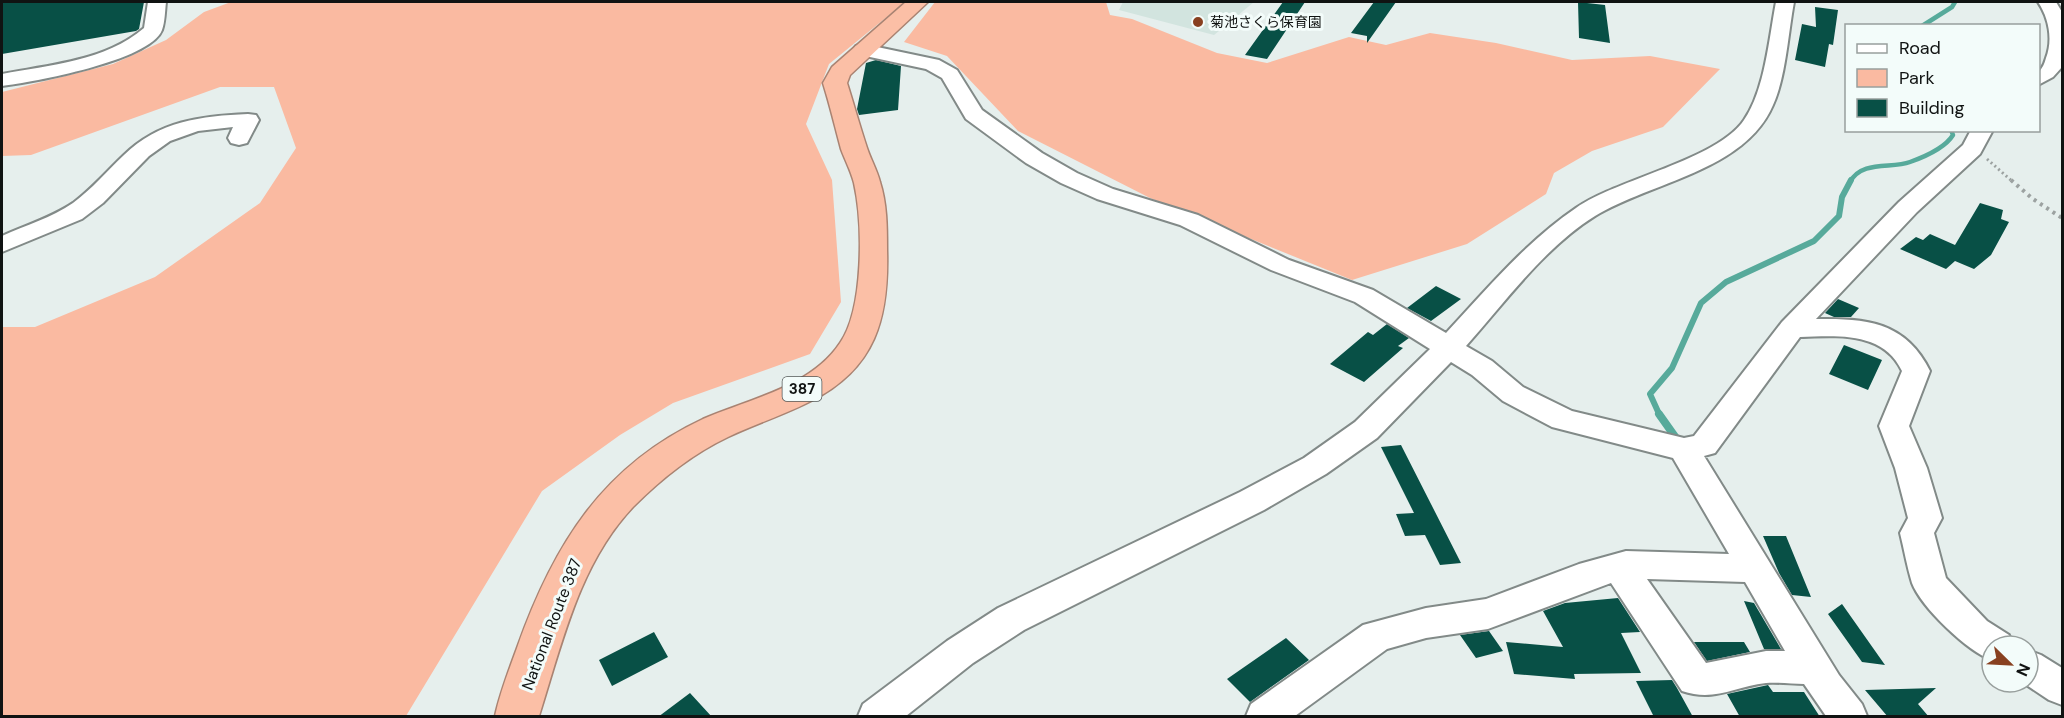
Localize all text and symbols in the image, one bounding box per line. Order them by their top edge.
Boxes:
place label: 菊池さくら保育園 [1210,13,1322,31]
marker: 菊池さくら保育園 [1191,15,1205,29]
legend [1845,24,2040,132]
text: Road [1899,36,1941,60]
text: Park [1899,66,1935,90]
text: Building [1899,96,1964,120]
road number: 387 [782,377,822,401]
street label: National Route 387 [517,555,586,693]
north arrow [1980,634,2040,694]
text: N [2011,660,2035,679]

